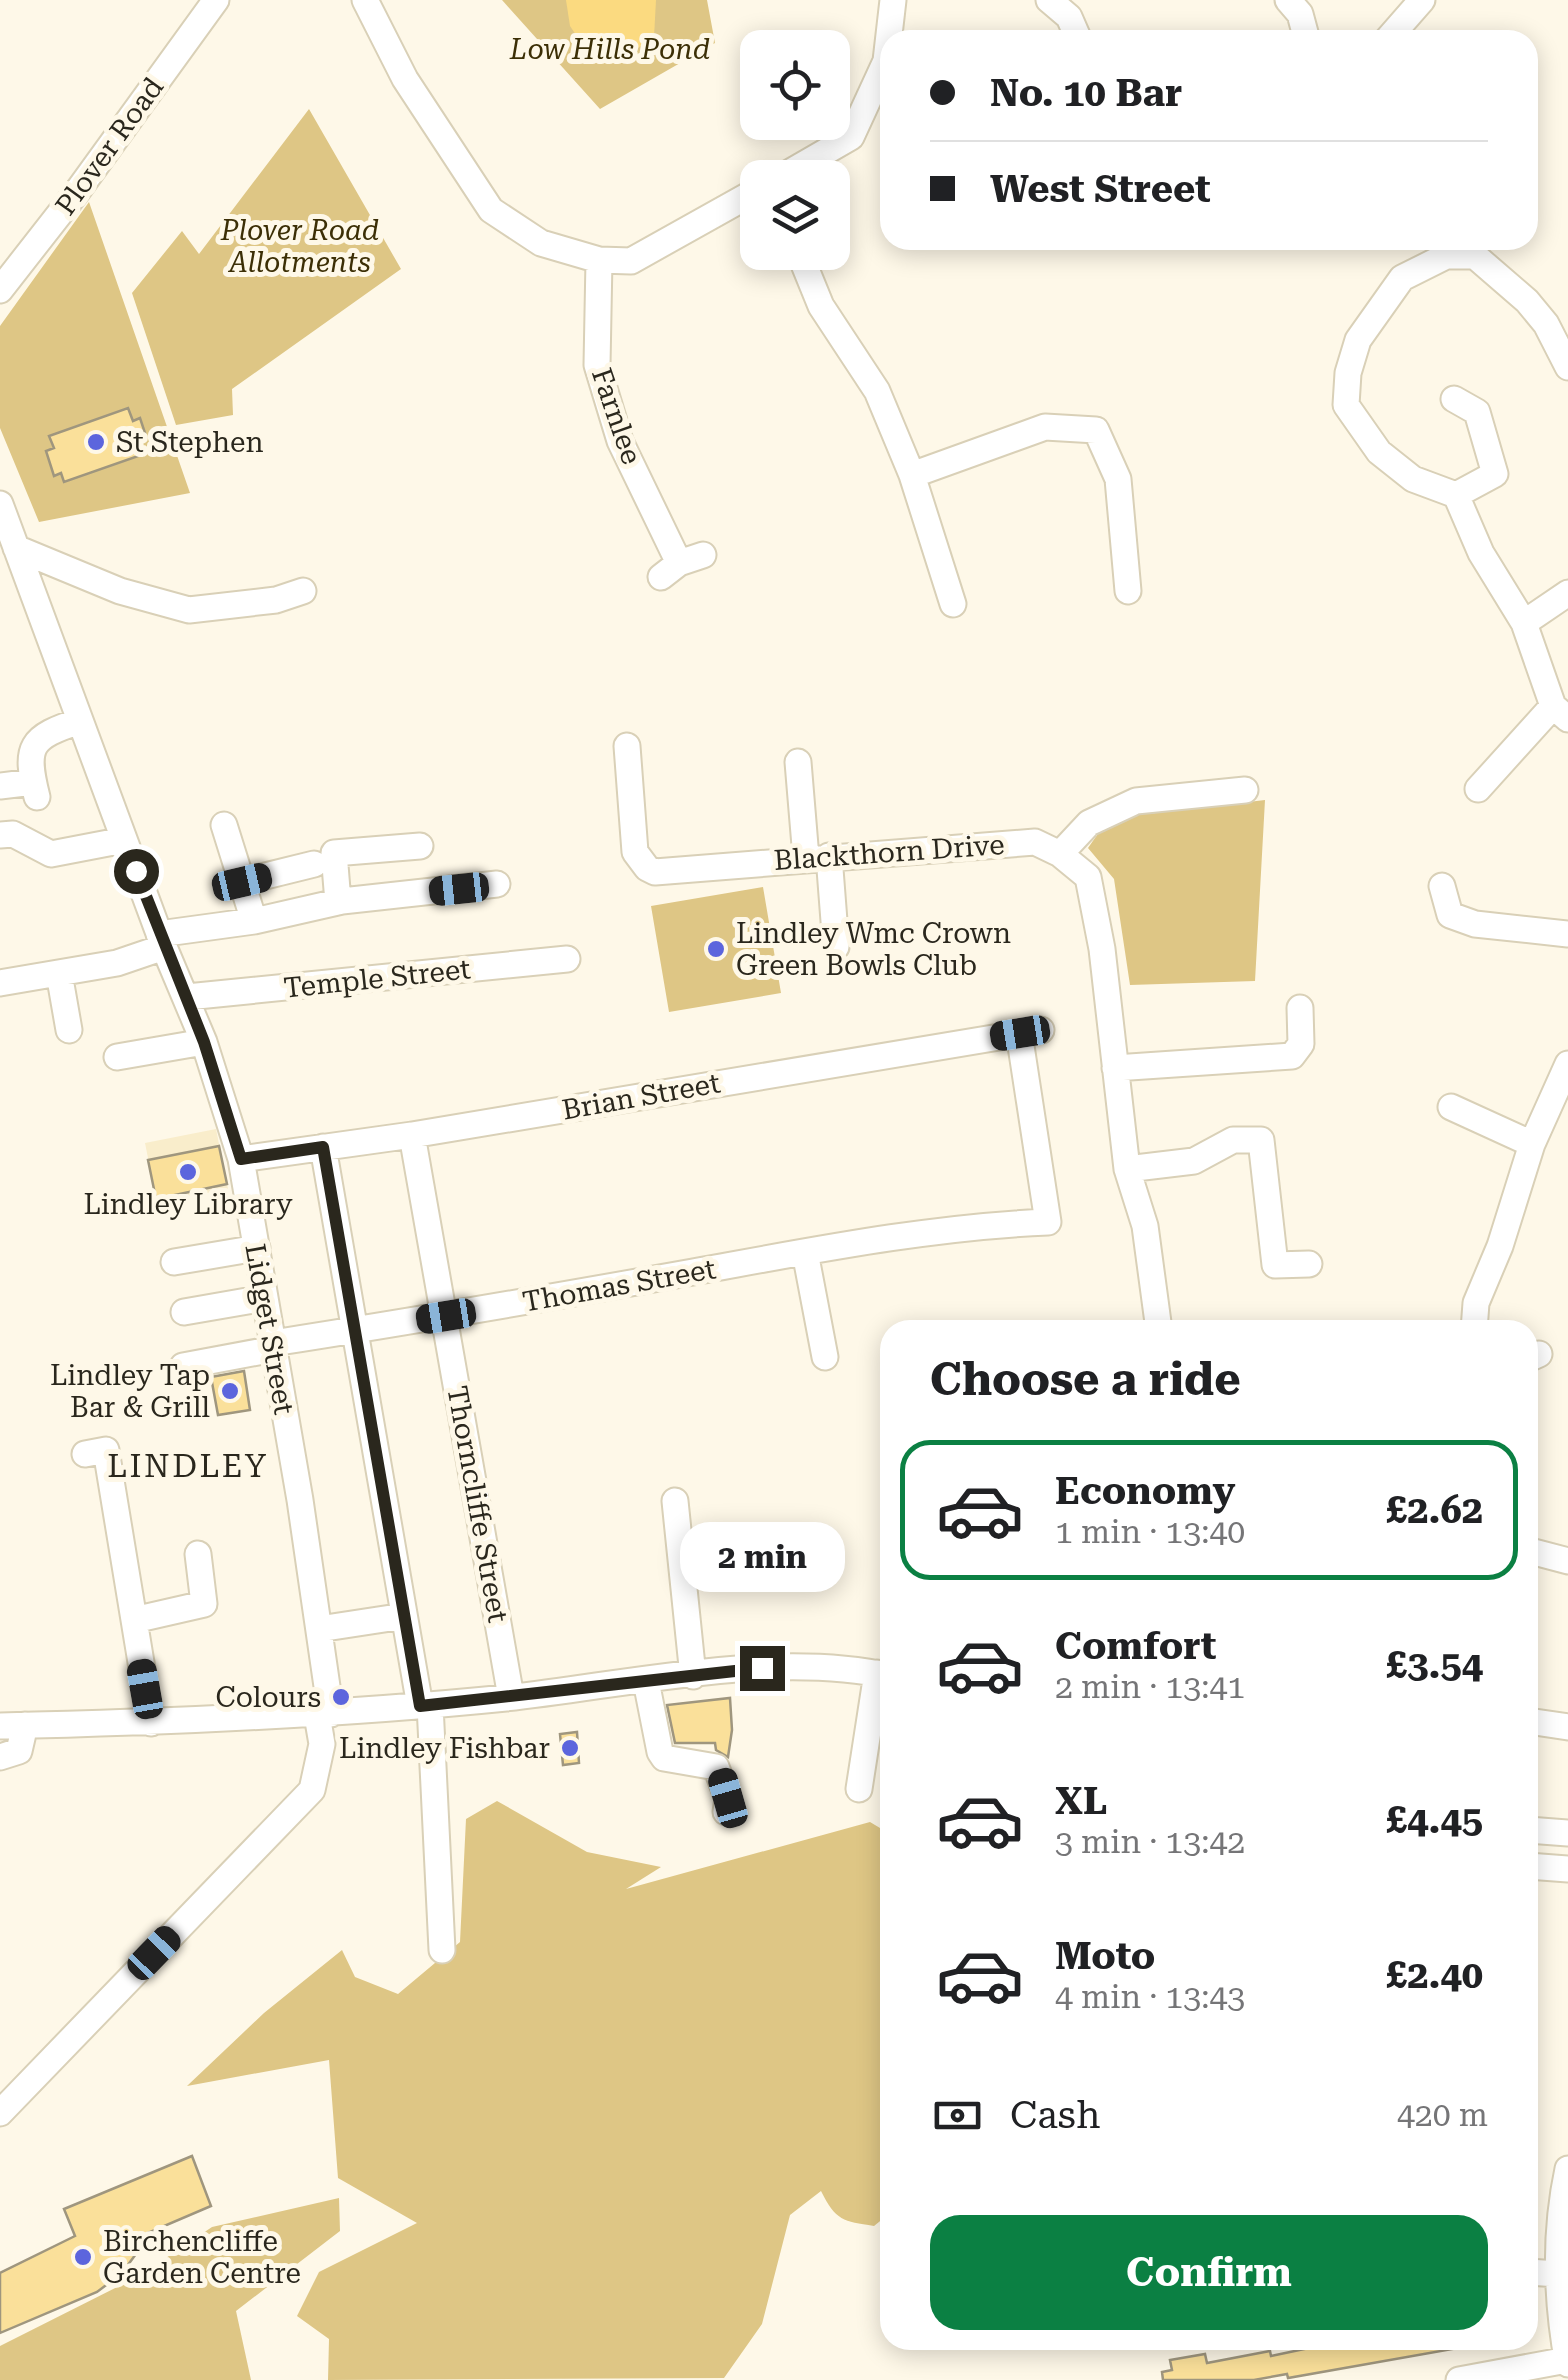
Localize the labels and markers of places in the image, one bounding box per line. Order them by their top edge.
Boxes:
place label: St Stephen [116,426,264,459]
marker: St Stephen [85,431,107,453]
place label: Lindley Wmc Crown Green Bowls Club [736,917,1011,982]
marker: Lindley Wmc Crown Green Bowls Club [705,938,727,960]
marker: Lindley Library [177,1161,199,1183]
place label: Lindley Library [84,1188,293,1221]
place label: Lindley Tap Bar & Grill [50,1359,210,1424]
marker: Lindley Tap Bar & Grill [219,1380,241,1402]
place label: Colours [215,1681,321,1714]
marker: Colours [330,1686,352,1708]
place label: Lindley Fishbar [339,1732,550,1765]
marker: Lindley Fishbar [559,1737,581,1759]
place label: Birchencliffe Garden Centre [103,2225,301,2290]
marker: Birchencliffe Garden Centre [72,2246,94,2268]

